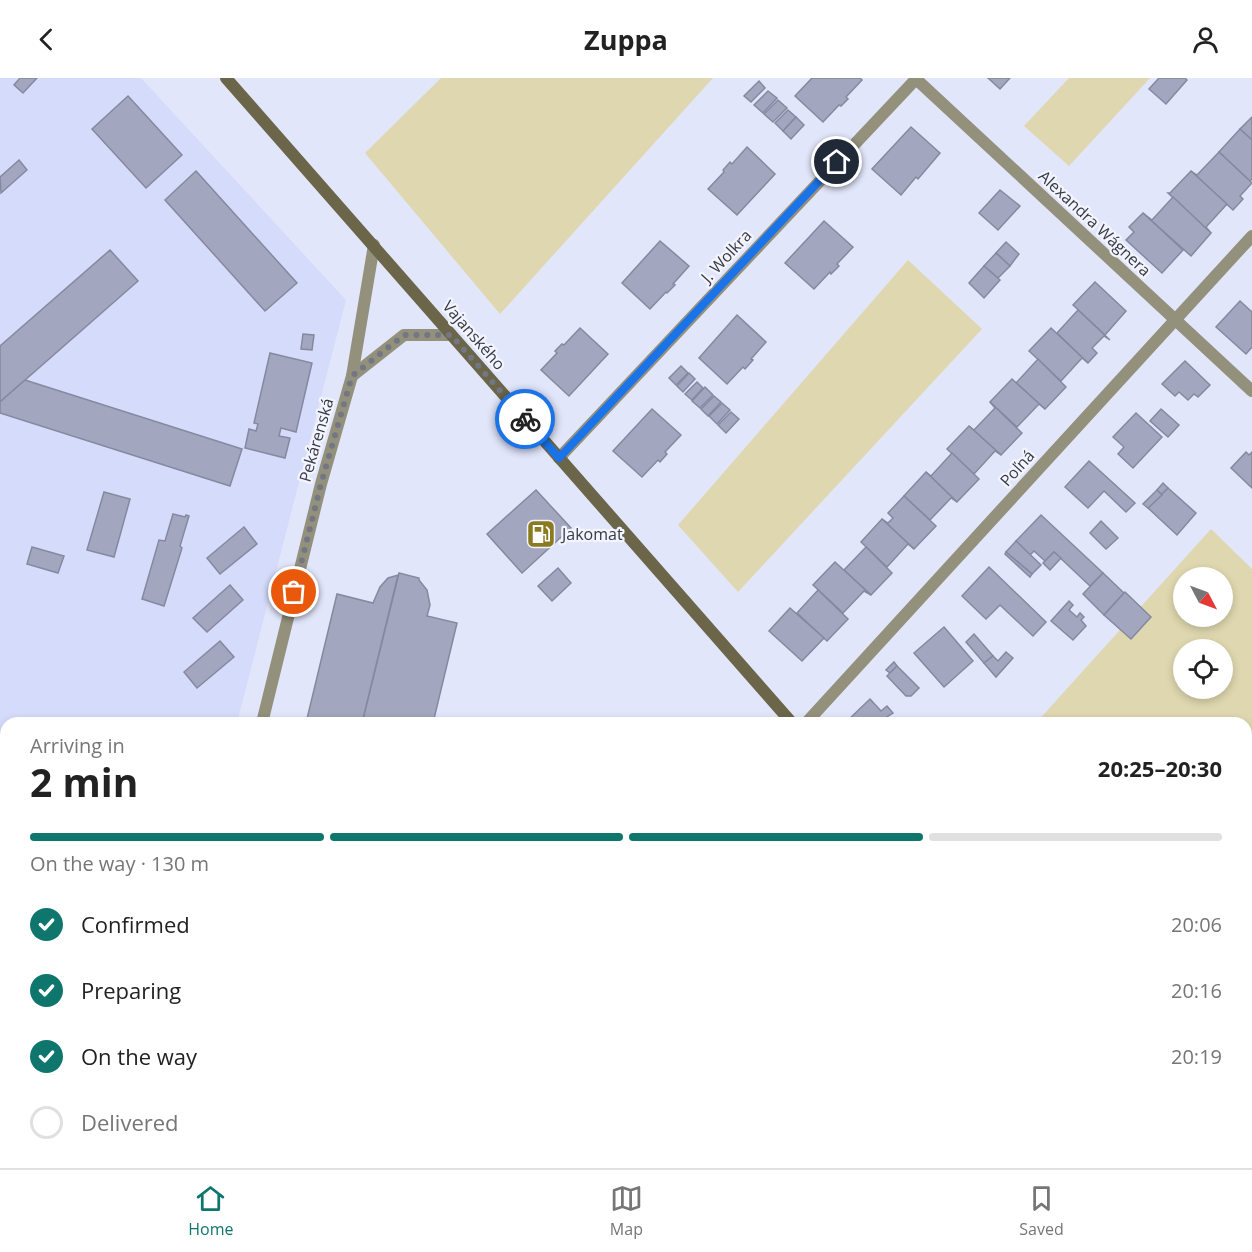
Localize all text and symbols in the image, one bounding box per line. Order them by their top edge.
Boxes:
text: Zuppa [584,21,668,58]
icon: back [30,23,63,56]
icon: person [1189,23,1222,56]
pin [811,136,862,187]
icon: home [820,145,853,178]
street label: Alexandra Wágnera [1034,165,1156,281]
street label: J. Wolkra [694,225,756,289]
street label: Vajanského [438,295,510,375]
courier [495,389,555,449]
street label: Pekárenská [294,396,338,484]
icon: bike [509,403,542,436]
street label: Poľná [995,445,1039,491]
fuel station icon: Jakomat [525,518,557,550]
place label: Jakomat [560,523,623,545]
pin [268,566,319,617]
north arrow [1173,567,1233,627]
map controls [1173,567,1233,699]
icon: bag [277,575,310,608]
button: locate [1173,639,1233,699]
text: Arriving in [30,732,125,759]
text: 20:25–20:30 [1098,753,1222,783]
text: 2 min [30,755,138,808]
text: On the way · 130 m [30,850,209,877]
icon: check [30,908,63,941]
text: Confirmed [81,909,190,939]
text: 20:06 [1171,911,1222,938]
icon: check [30,974,63,1007]
text: Preparing [81,975,181,1005]
text: 20:16 [1171,977,1222,1004]
icon: check [30,1040,63,1073]
text: On the way [81,1041,197,1071]
text: 20:19 [1171,1043,1222,1070]
text: Delivered [81,1107,179,1137]
tab: Home [188,1182,233,1240]
tab: Map [610,1182,643,1240]
tab: Saved [1019,1182,1064,1240]

